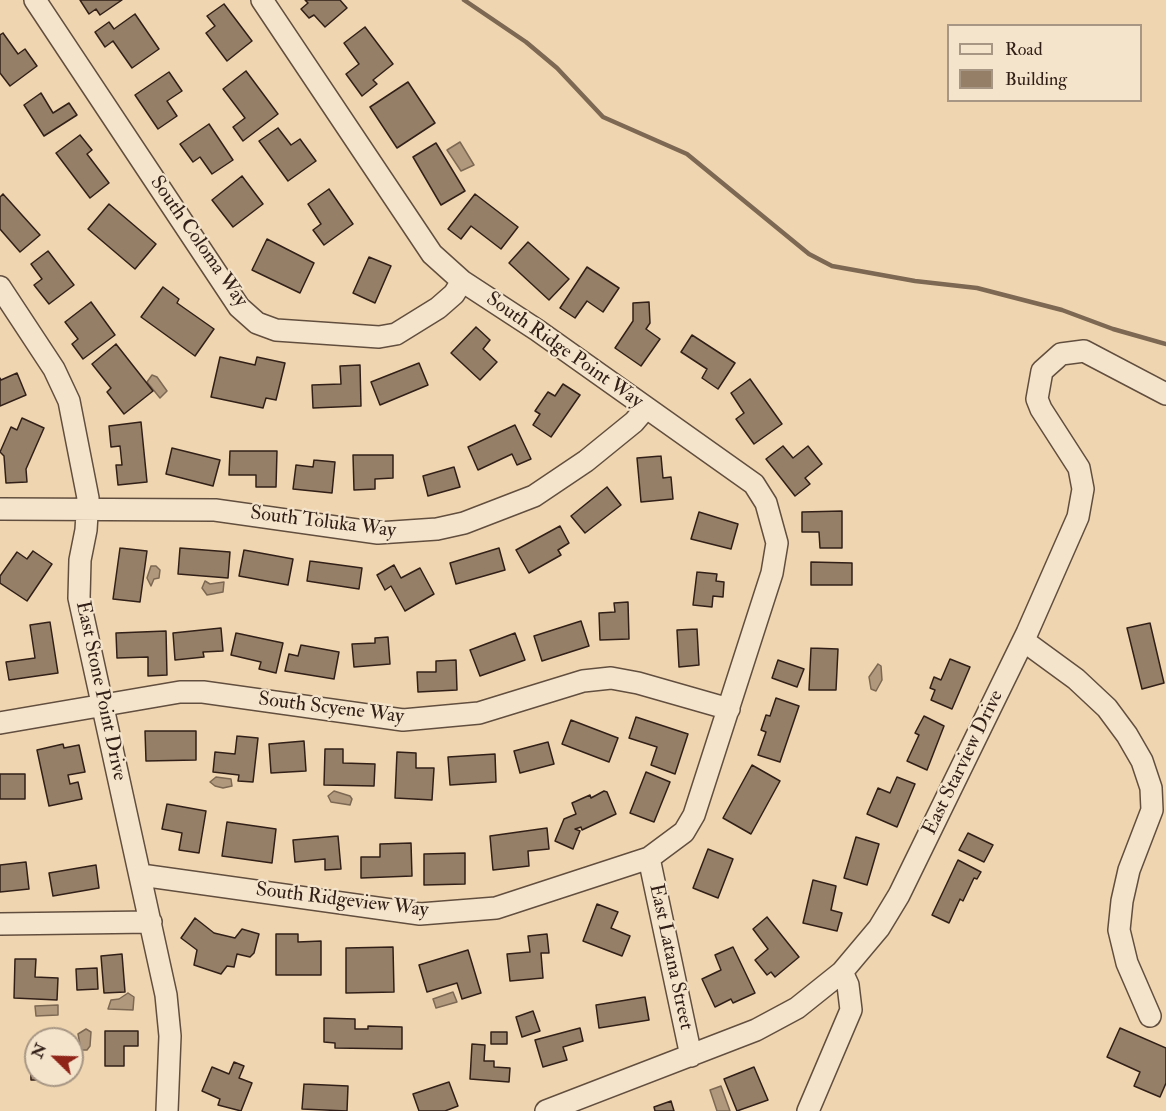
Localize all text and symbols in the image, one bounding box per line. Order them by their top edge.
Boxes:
legend [947,24,1142,102]
text: Road [1005,38,1043,61]
text: Building [1005,68,1067,91]
street label: South Coloma Way [144,172,252,312]
street label: South Ridge Point Way [481,288,647,414]
street label: South Toluka Way [249,502,397,544]
street label: East Stone Point Drive [69,599,131,783]
street label: East Starview Drive [919,687,1009,839]
street label: South Scyene Way [257,688,405,730]
street label: South Ridgeview Way [254,878,430,924]
street label: East Latana Street [643,882,697,1032]
north arrow [24,1027,84,1087]
text: N [27,1040,51,1061]

